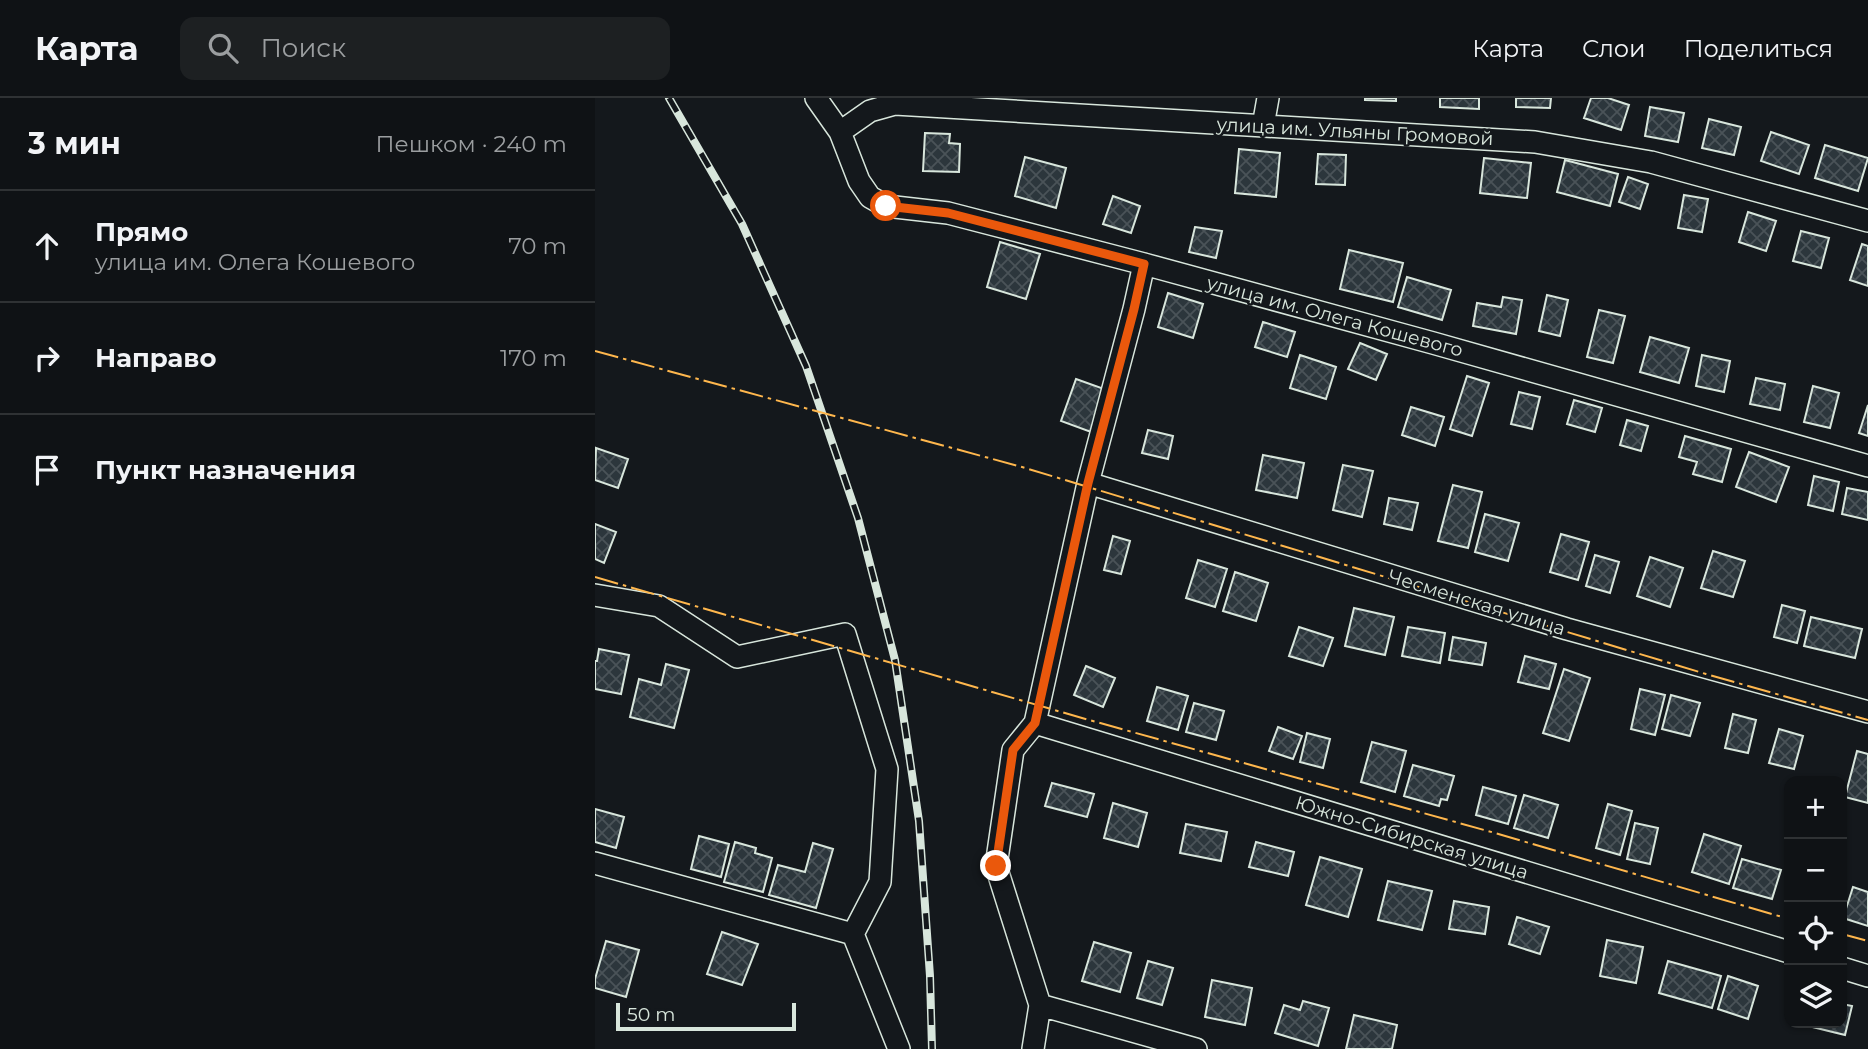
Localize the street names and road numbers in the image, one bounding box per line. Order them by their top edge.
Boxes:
street label: улица им. Ульяны Громовой [1215,113,1494,150]
street label: улица им. Олега Кошевого [1203,271,1466,362]
street label: Чесменская улица [1385,565,1568,640]
street label: Южно-Сибирская улица [1293,791,1531,884]

